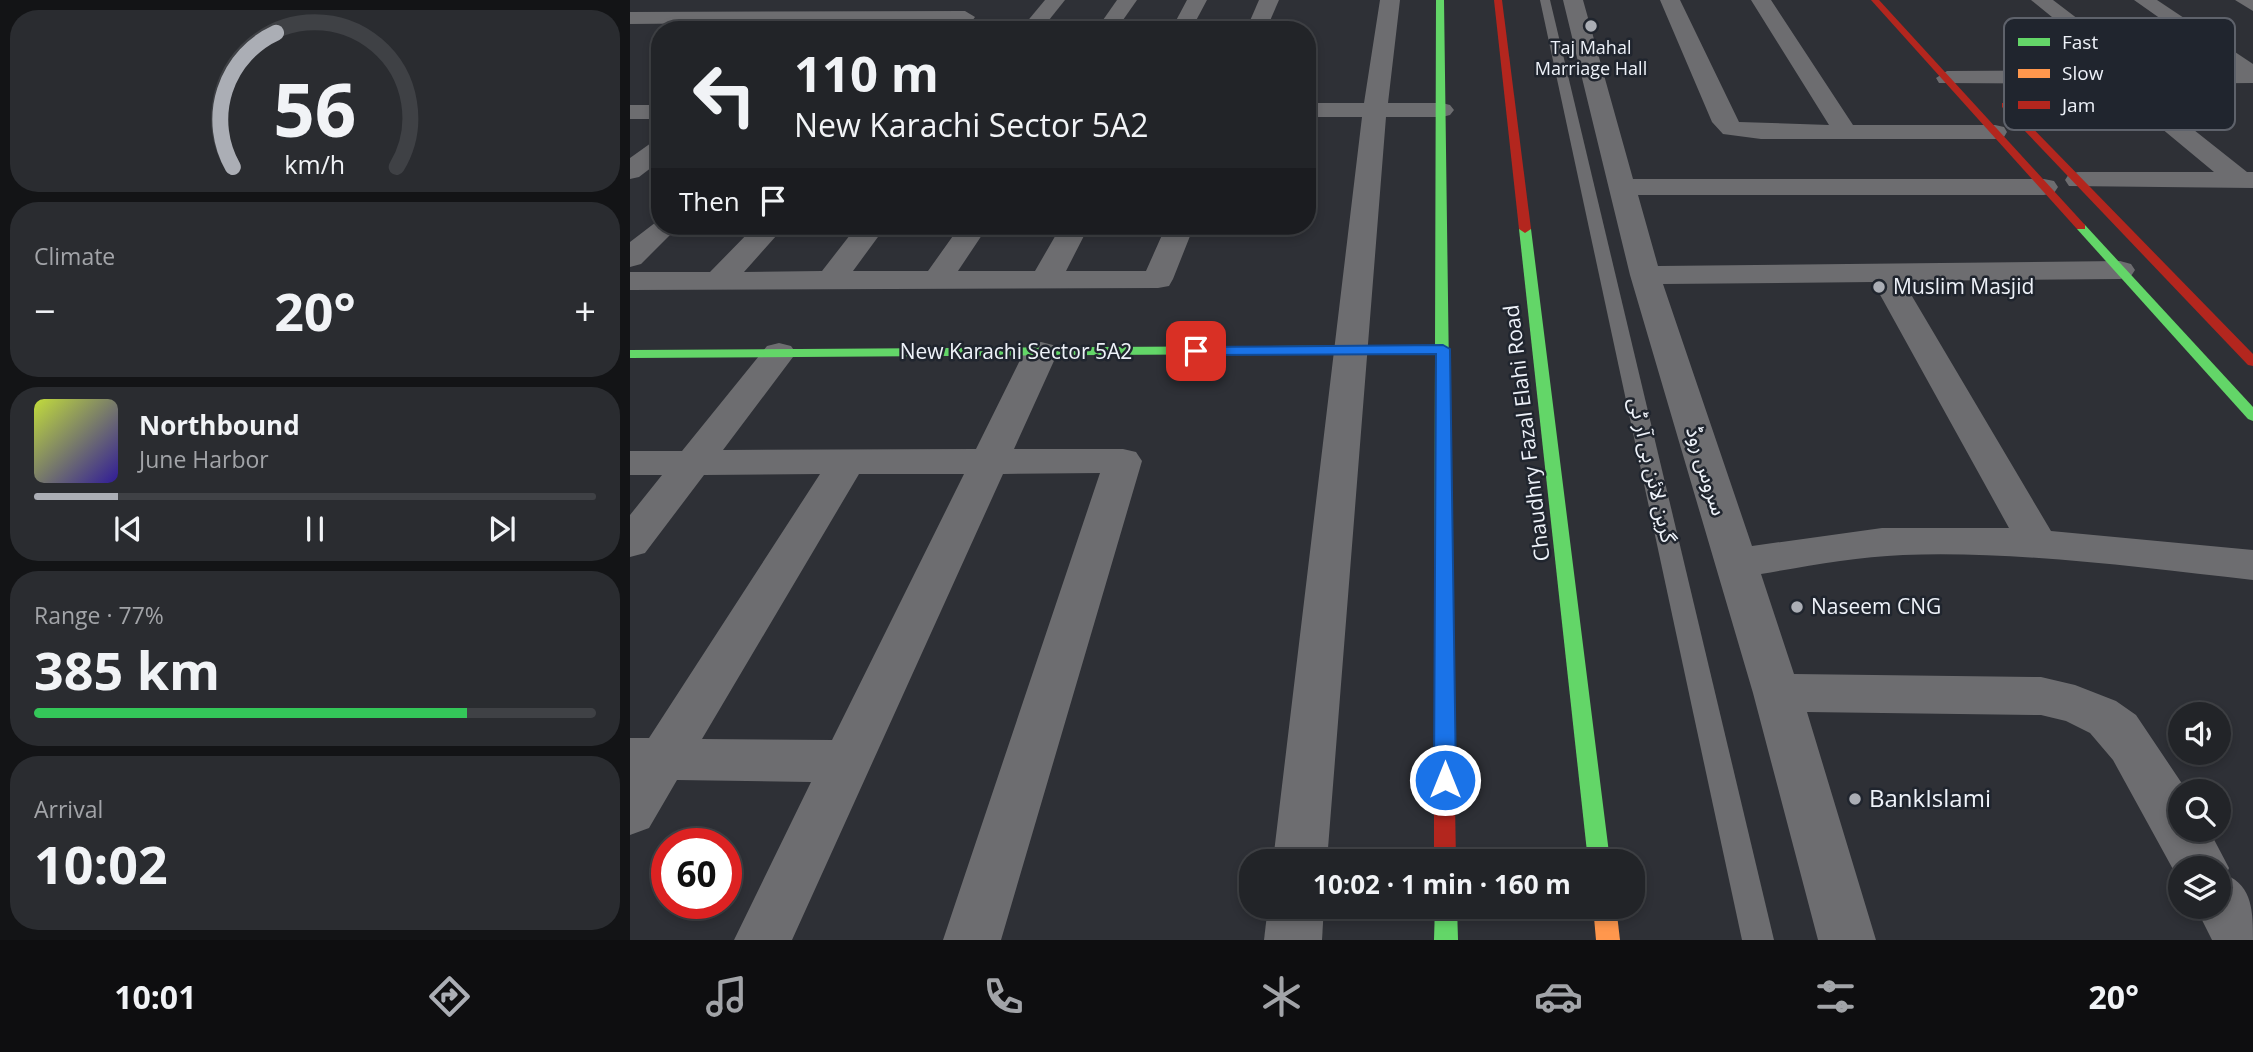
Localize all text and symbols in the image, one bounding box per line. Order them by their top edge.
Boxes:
marker: Taj Mahal Marriage Hall [1583,18,1599,34]
legend [2004,18,2235,130]
text: Fast [2062,29,2098,55]
place label: Taj Mahal Marriage Hall [1535,35,1647,80]
text: 110 m [794,40,939,106]
icon: left [679,49,770,140]
text: 56 [273,59,357,158]
text: Slow [2062,60,2104,86]
text: Jam [2060,92,2095,118]
text: New Karachi Sector 5A2 [794,103,1148,146]
text: km/h [285,147,345,181]
icon: arrive [754,182,792,220]
text: Then [679,183,740,219]
text: Climate [34,240,115,272]
place label: Muslim Masjid [1893,272,2034,300]
text: 20° [274,275,356,346]
marker: Muslim Masjid [1871,279,1887,295]
text: − [34,284,56,336]
text: + [574,284,596,336]
street label: Chaudhry Fazal Elahi Road [1496,303,1556,563]
pin [1166,321,1226,381]
icon: arrive [1177,332,1215,370]
street label: New Karachi Sector 5A2 [900,337,1132,365]
street label: گرین لائن بی آر ٹی [1623,394,1683,546]
text: Northbound [139,407,300,443]
street label: سروس روڈ [1680,423,1734,519]
text: June Harbor [139,443,269,475]
icon: previous [109,510,147,548]
icon: pause [296,510,334,548]
icon: next [483,510,521,548]
place label: Naseem CNG [1811,592,1941,620]
text: Range · 77% [34,599,164,631]
marker: Naseem CNG [1789,599,1805,615]
text: 385 km [34,634,220,705]
map controls [2168,702,2231,919]
button: sound [2168,702,2231,765]
position arrow [1408,743,1482,817]
button: search [2168,779,2231,842]
place label: BankIslami [1869,781,1991,814]
marker: BankIslami [1847,791,1863,807]
text: Arrival [34,793,103,825]
text: 10:02 [34,828,168,899]
speed limit sign: 60 [651,828,742,919]
button: layers [2168,856,2231,919]
text: 10:02 · 1 min · 160 m [1313,866,1571,902]
icon: directions [425,972,474,1021]
icon: music [702,972,751,1021]
icon: phone [979,972,1028,1021]
icon: climate [1257,972,1306,1021]
icon: car [1534,972,1583,1021]
icon: filters [1811,972,1860,1021]
text: 10:01 [114,975,196,1018]
text: 20° [2089,975,2139,1018]

